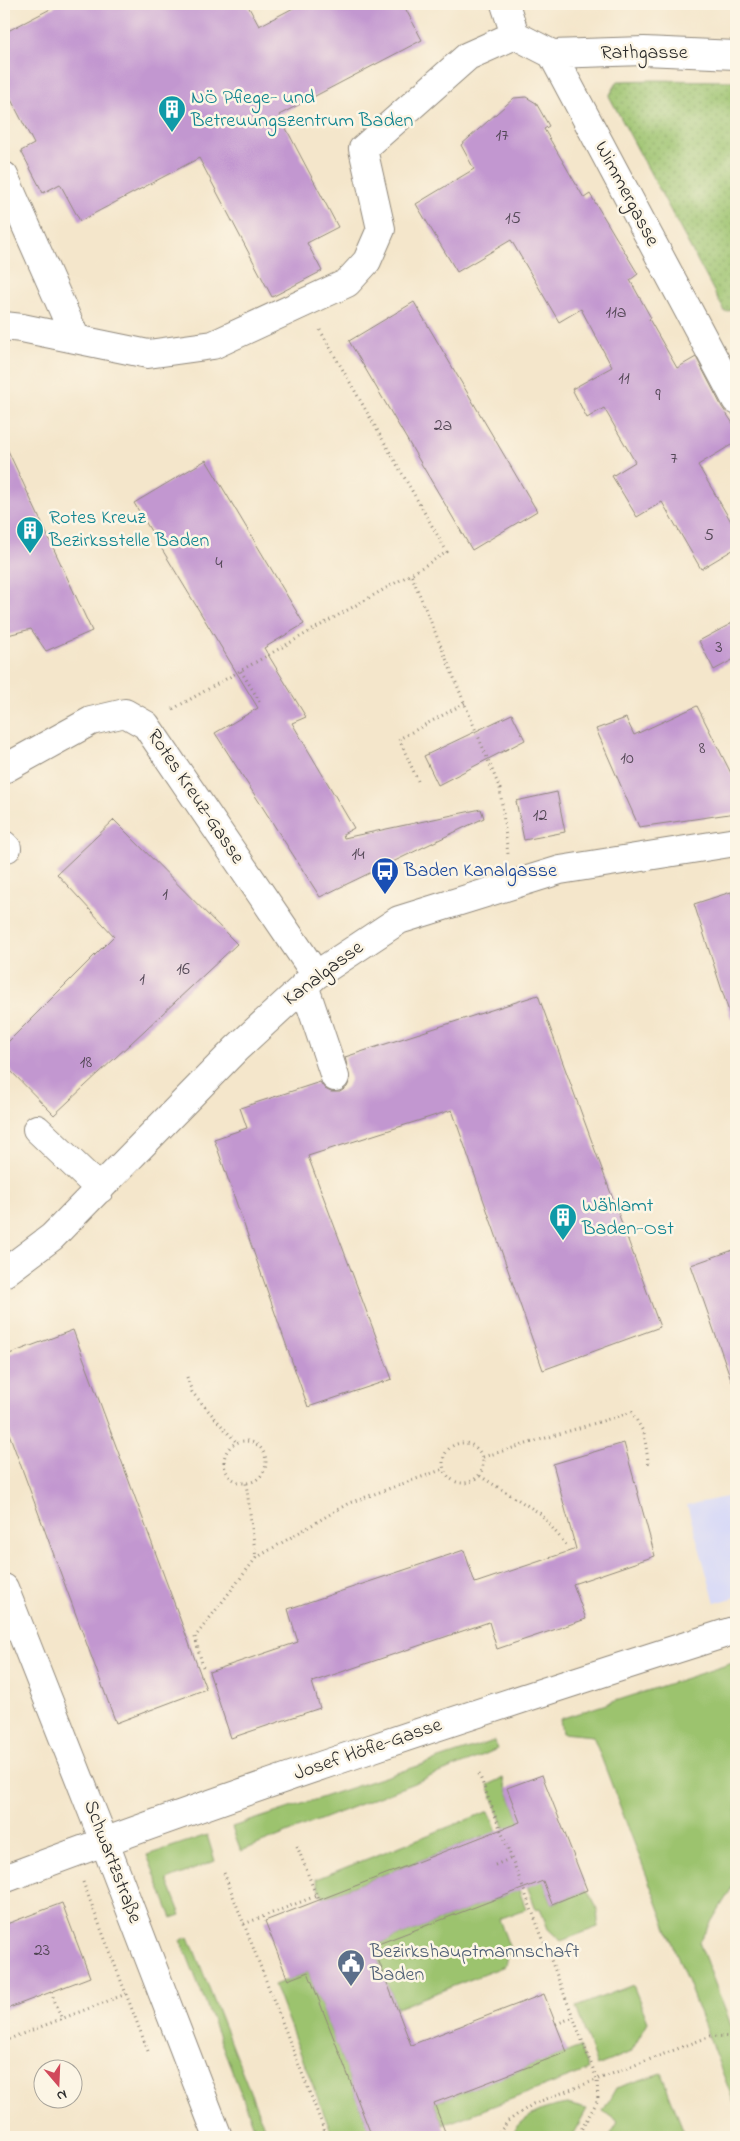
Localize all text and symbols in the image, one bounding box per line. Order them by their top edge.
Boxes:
street label: Rathgasse [600,39,688,69]
place label: NÖ Pflege- und Betreuungszentrum Baden [190,84,414,137]
building icon: NÖ Pflege- und Betreuungszentrum Baden [157,94,187,133]
house number: 17 [495,123,509,149]
street label: Wimmergasse [585,136,666,252]
house number: 15 [505,206,521,232]
house number: 11a [605,300,627,326]
house number: 11 [618,366,630,392]
house number: 9 [655,383,661,409]
house number: 2a [434,413,452,439]
house number: 7 [670,446,678,472]
place label: Rotes Kreuz Bezirksstelle Baden [48,504,210,556]
building icon: Rotes Kreuz Bezirksstelle Baden [15,515,45,554]
house number: 5 [704,523,714,549]
house number: 4 [215,551,223,577]
house number: 3 [715,635,723,661]
street label: Rotes Kreuz-Gasse [139,724,251,870]
house number: 8 [699,736,706,762]
house number: 10 [620,746,634,772]
house number: 12 [533,803,547,829]
house number: 14 [351,842,365,868]
bus stop icon: Baden Kanalgasse [370,856,400,895]
place label: Baden Kanalgasse [403,857,557,887]
house number: 1 [162,882,168,908]
street label: Kanalgasse [278,934,371,1015]
house number: 16 [176,957,190,983]
house number: 1 [139,967,145,993]
house number: 18 [80,1050,92,1076]
place label: Wählamt Baden-Ost [581,1192,674,1244]
building icon: Wählamt Baden-Ost [548,1202,578,1241]
street label: Josef Höfle-Gasse [290,1711,446,1789]
street label: Schwartzstraße [75,1796,149,1928]
house number: 23 [34,1938,50,1964]
place label: Bezirkshauptmannschaft Baden [369,1938,580,1990]
public building icon: Bezirkshauptmannschaft Baden [336,1948,366,1987]
north arrow [32,2058,82,2108]
text: N [54,2083,70,2106]

